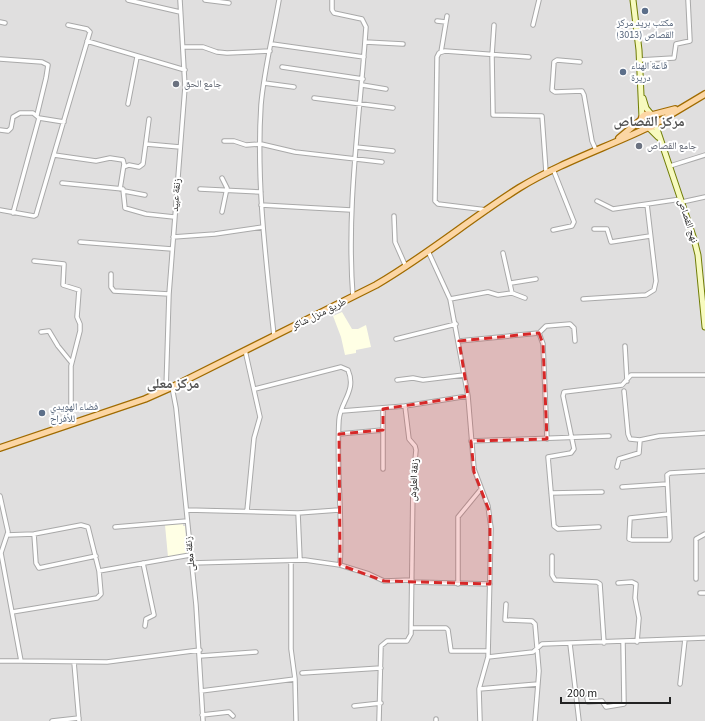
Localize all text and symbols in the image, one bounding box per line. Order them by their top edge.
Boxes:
marker: مكتب بريد مركز القصاص (3013) [640,6,650,16]
place label: مكتب بريد مركز القصاص (3013) [616,16,674,42]
place label: قاعة الهناء دريرة [631,59,667,85]
marker: قاعة الهناء دريرة [618,67,628,77]
place label: جامع الحق [184,77,222,91]
marker: جامع الحق [171,79,181,89]
district label: مركز القصاص [613,112,685,132]
place label: جامع القصاص [647,139,698,153]
marker: جامع القصاص [634,141,644,151]
street label: زنقة عبيد [168,178,184,212]
street label: نهج القصاص [674,197,702,245]
street label: طريق منزل شاكر [288,295,349,334]
district label: مركز معلى [147,374,199,394]
place label: فضاء الهويدي للأفراح [50,400,98,426]
marker: فضاء الهويدي للأفراح [37,408,47,418]
street label: زنقة العلوش [406,458,422,502]
street label: زنقة معلى [181,536,199,572]
scale bar [561,679,670,705]
text: 200 m [567,685,597,702]

